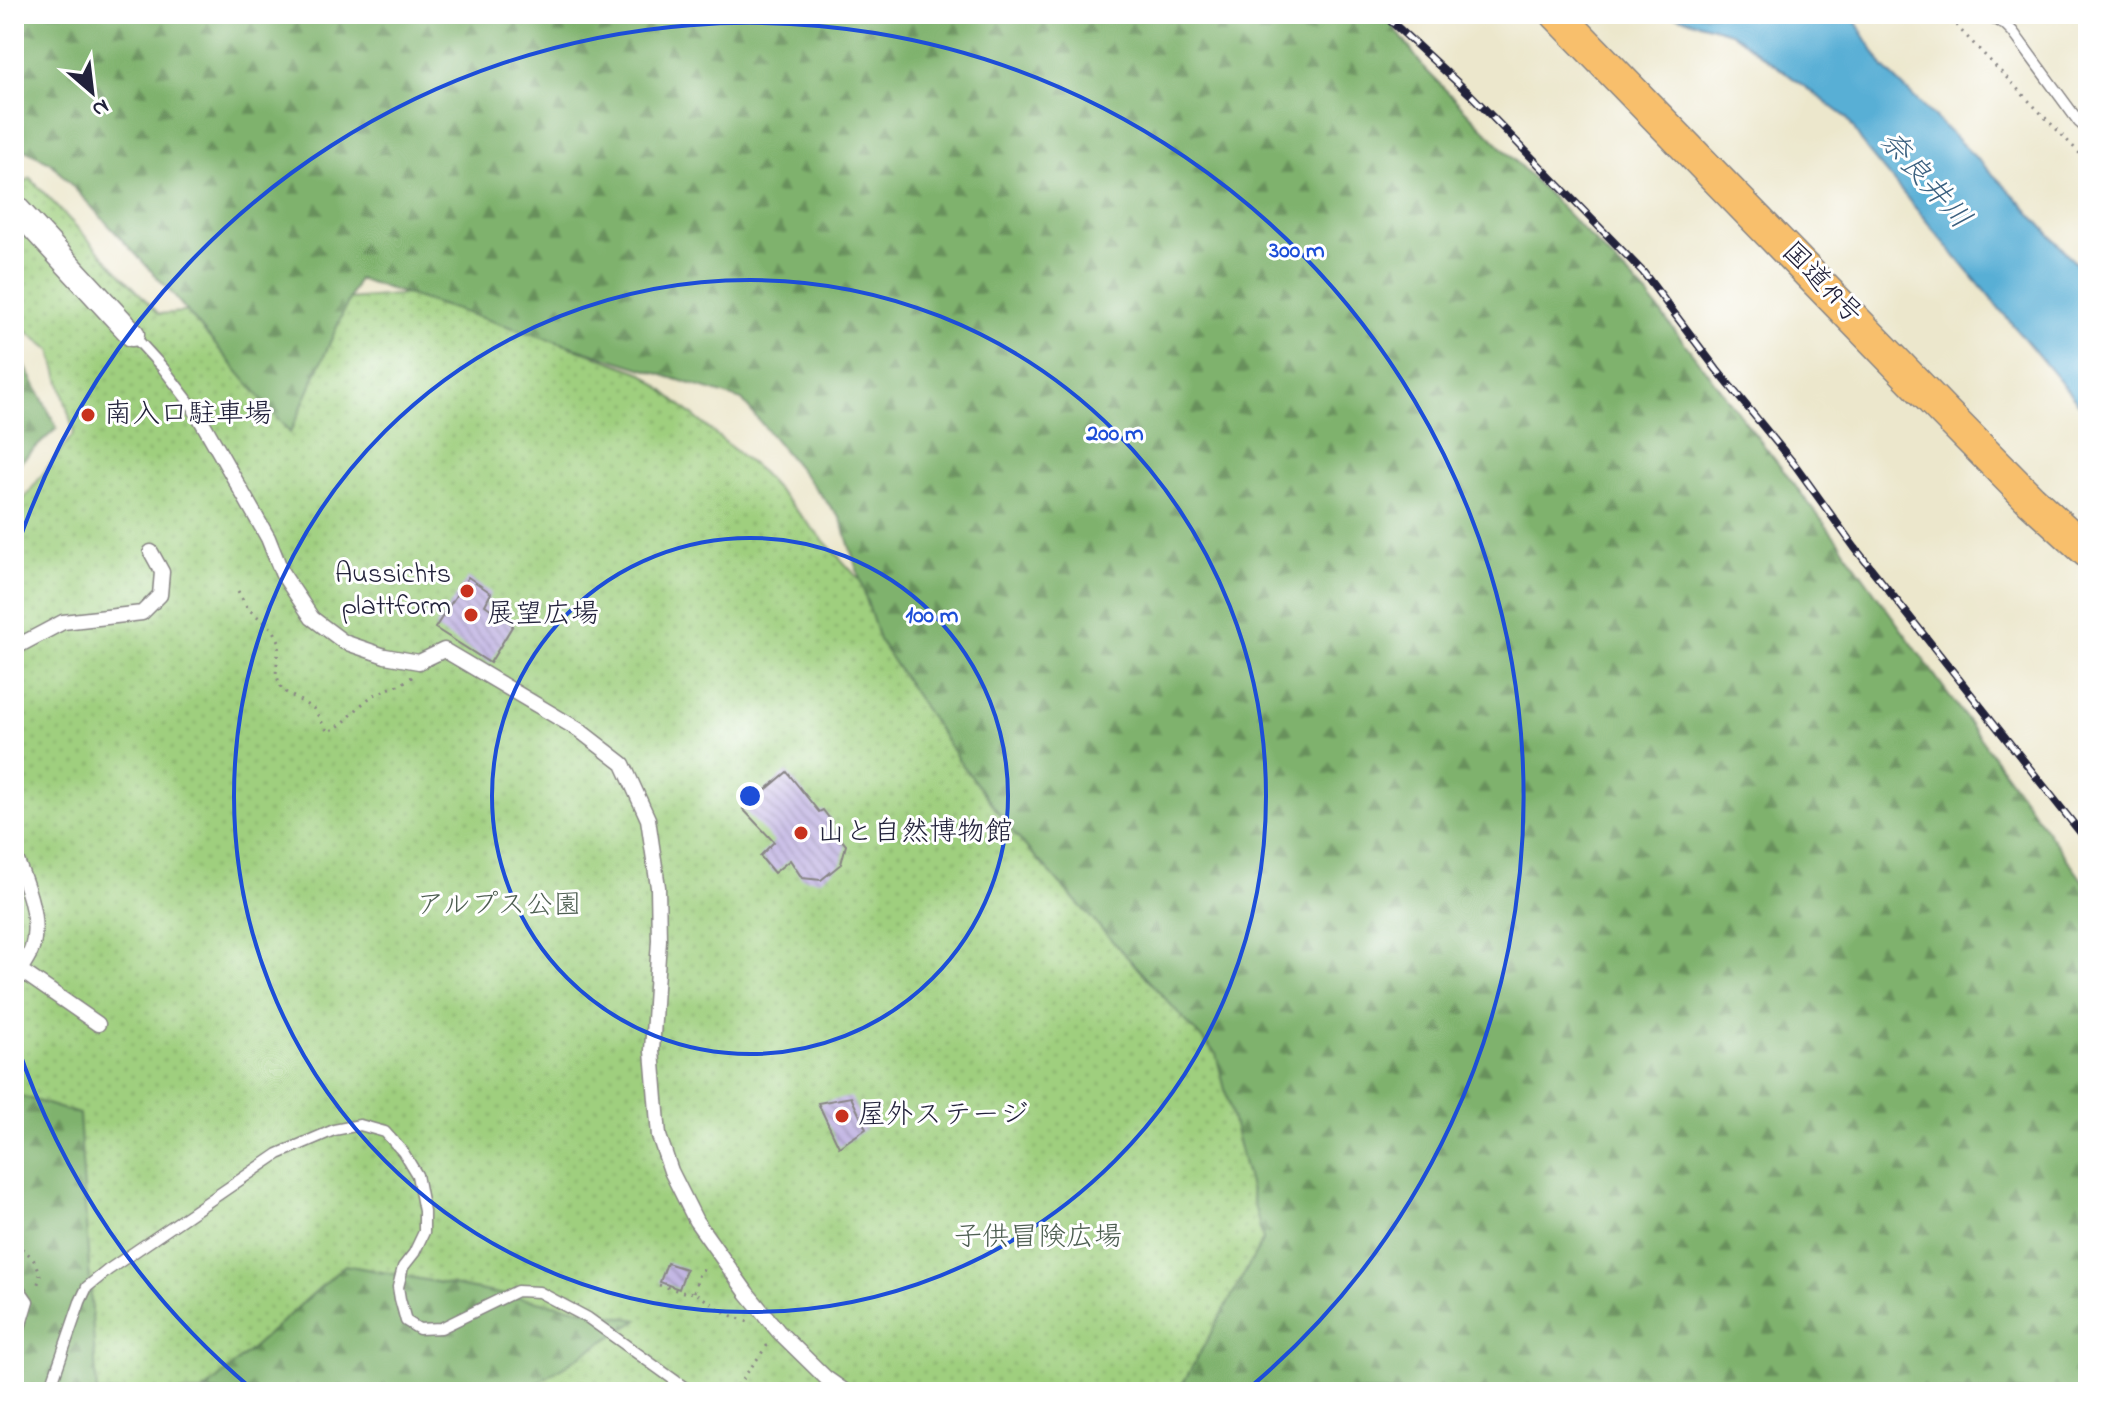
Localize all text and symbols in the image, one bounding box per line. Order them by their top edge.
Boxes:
north arrow [52,52,132,132]
text: N [86,89,114,125]
water label: 奈良井川 [1868,122,1980,240]
street label: 国道19号 [1771,233,1871,335]
text: 300 m [1268,234,1325,269]
place label: 南入口駐車場 [104,395,272,436]
marker: 南入口駐車場 [79,406,97,424]
text: 200 m [1085,417,1144,452]
place label: Aussichts plattform [335,555,451,628]
marker: Aussichts plattform [458,582,476,600]
place label: 展望広場 [487,595,599,636]
text: 100 m [906,599,959,634]
marker: 展望広場 [462,606,480,624]
centre of rings [736,782,764,810]
place label: 山と自然博物館 [817,813,1013,854]
marker: 山と自然博物館 [792,824,810,842]
park label: アルプス公園 [416,886,582,927]
place label: 屋外ステージ [858,1096,1028,1137]
marker: 屋外ステージ [833,1107,851,1125]
park label: 子供冒険広場 [954,1218,1122,1259]

